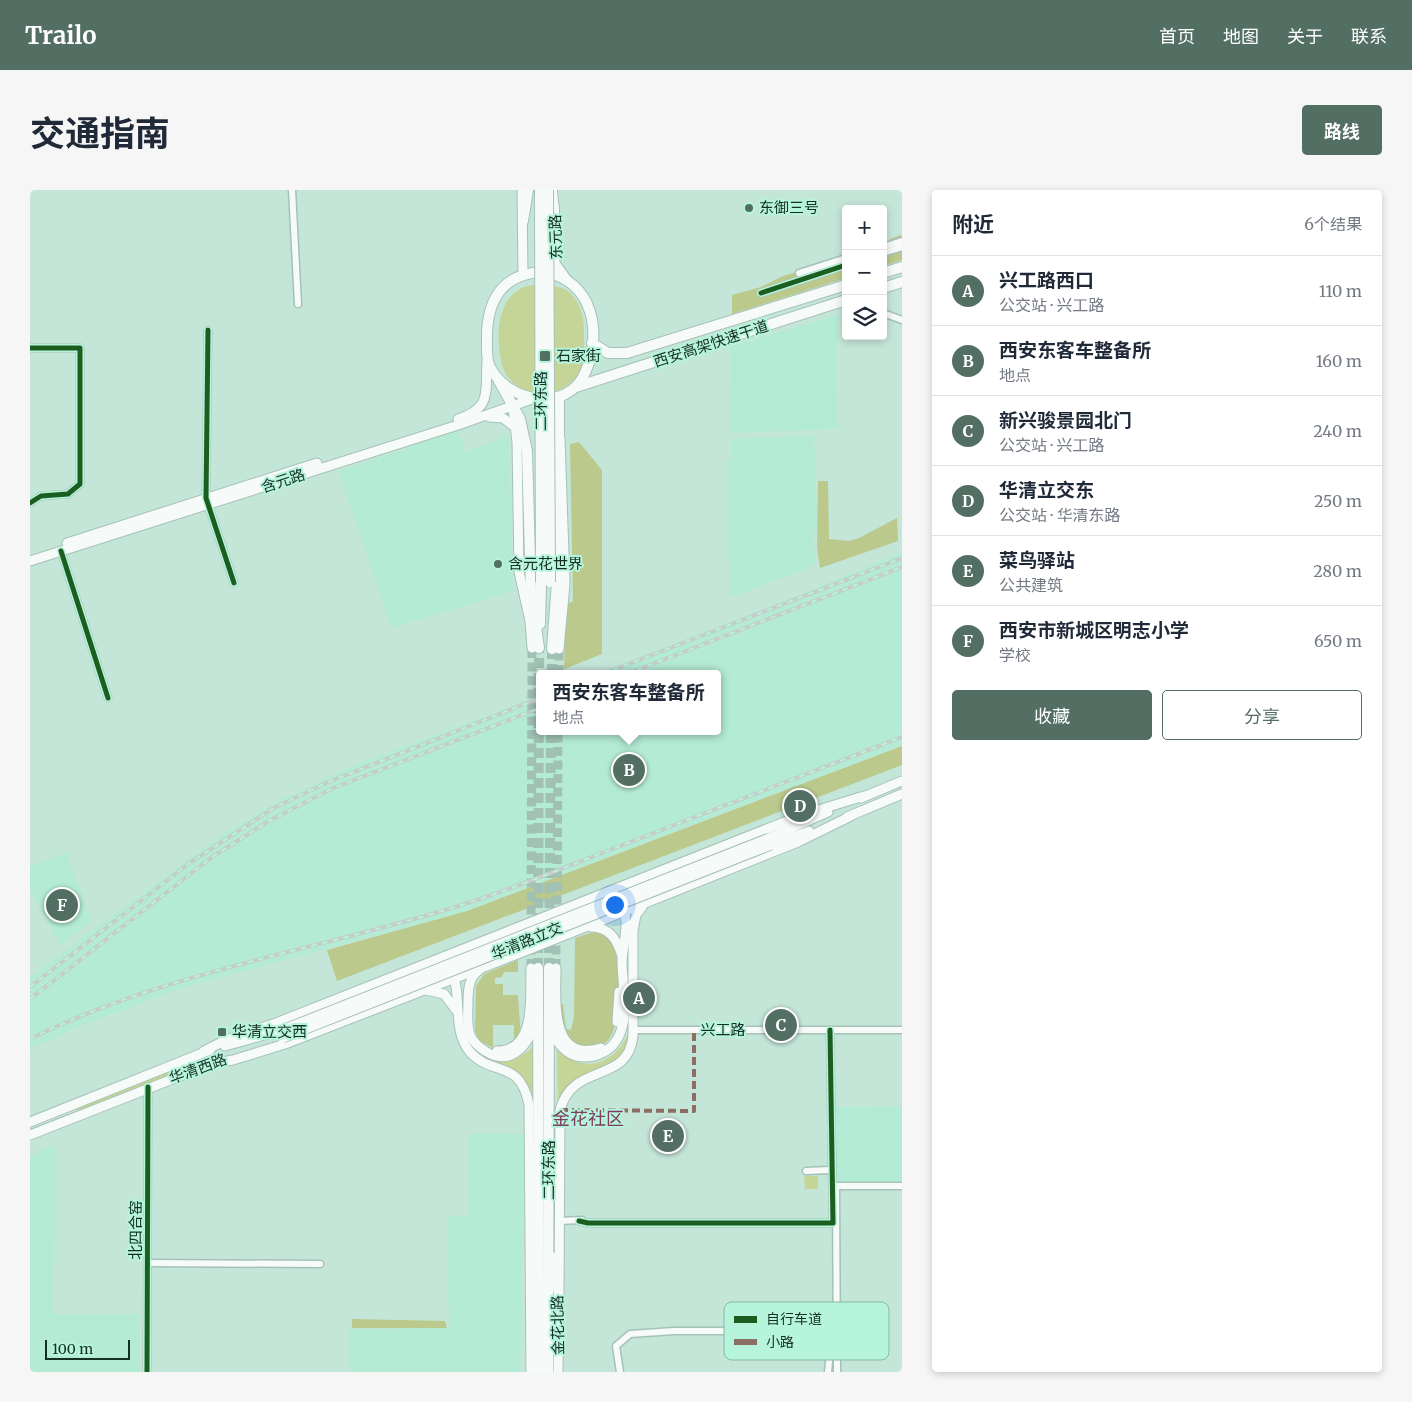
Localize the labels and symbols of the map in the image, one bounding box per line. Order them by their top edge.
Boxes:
place label: 东御三号 [759,198,819,217]
marker: 东御三号 [743,202,755,214]
street label: 东元路 [545,214,566,260]
street label: 西安高架快速干道 [651,316,771,371]
place label: 石家街 [556,346,601,365]
marker: 石家街 [538,349,552,363]
street label: 二环东路 [531,371,550,431]
street label: 含元路 [259,465,307,497]
place label: 含元花世界 [508,554,583,573]
marker: 含元花世界 [492,558,504,570]
pin: B [613,751,645,789]
pin: D [784,787,816,825]
pin: F [46,886,78,924]
your location [602,892,628,918]
street label: 华清路立交 [488,918,565,963]
pin: A [623,979,655,1017]
pin: C [765,1006,797,1044]
street label: 兴工路 [700,1020,746,1039]
place label: 华清立交西 [232,1022,307,1041]
marker: 华清立交西 [216,1026,228,1038]
street label: 华清西路 [166,1049,229,1088]
district label: 金花社区 [552,1107,624,1130]
pin: E [652,1117,684,1155]
street label: 二环东路 [539,1140,558,1200]
street label: 北四合窑 [126,1200,145,1260]
street label: 金花北路 [547,1295,568,1355]
legend [724,1302,889,1360]
text: 自行车道 [766,1310,822,1328]
text: 小路 [766,1333,794,1351]
scale bar [45,1337,130,1360]

